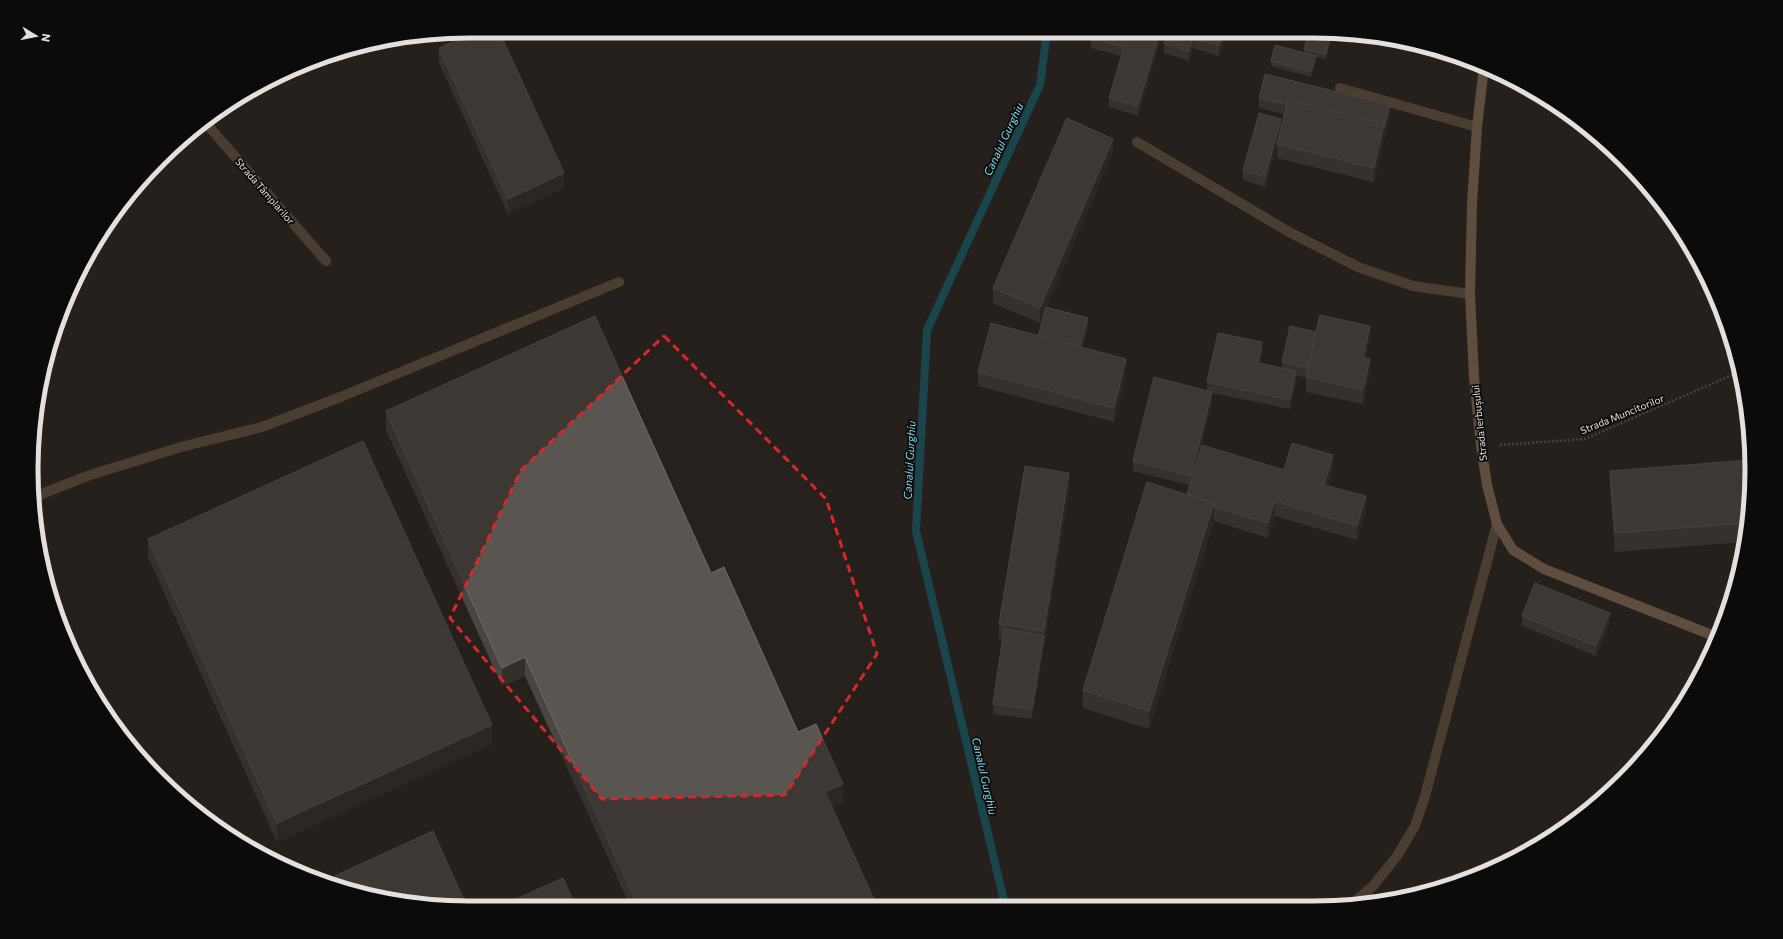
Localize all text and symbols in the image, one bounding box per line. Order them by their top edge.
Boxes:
north arrow [16,16,56,56]
text: N [39,33,53,43]
water label: Canalul Gurghiu [980,100,1026,178]
street label: Strada Tâmplarilor [233,155,297,227]
street label: Strada Ierbușului [1469,384,1490,462]
street label: Strada Muncitorilor [1578,392,1666,436]
water label: Canalul Gurghiu [900,420,918,500]
water label: Canalul Gurghiu [970,736,1000,816]

